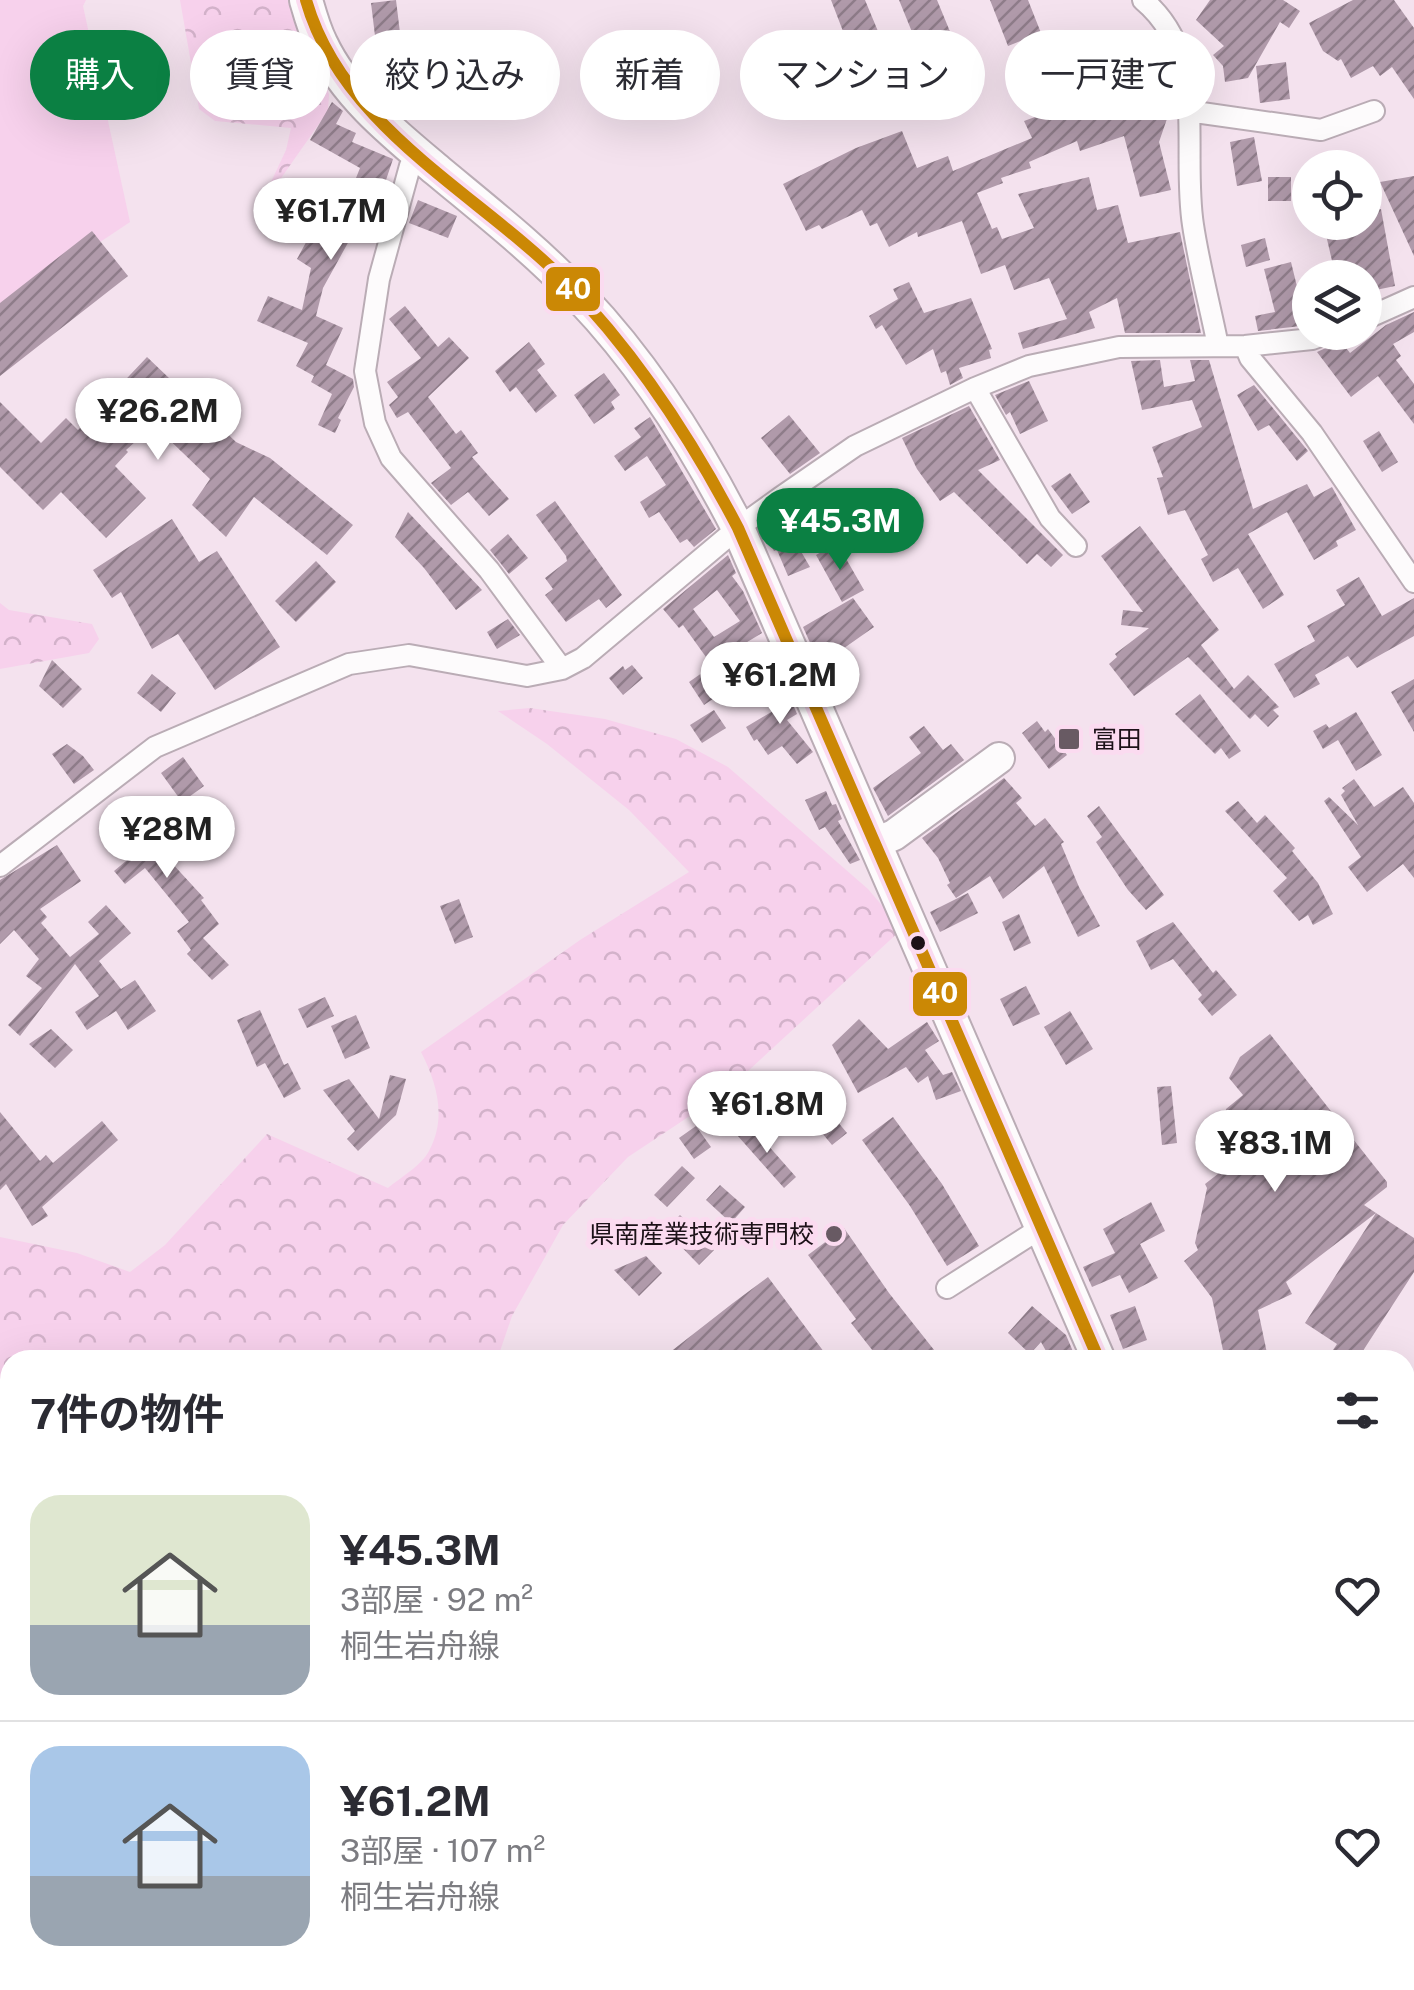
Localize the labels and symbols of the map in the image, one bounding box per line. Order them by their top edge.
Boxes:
pin: ¥61.7M [250,178,412,263]
line badge: 40 [544,265,602,313]
text: 40 [555,272,591,305]
pin: ¥26.2M [77,378,239,463]
pin: ¥45.3M [759,488,921,573]
pin: ¥61.2M [699,642,861,727]
place label: 富田 [1092,724,1142,754]
marker: 富田 [1056,726,1082,752]
pin: ¥28M [108,796,226,881]
unlabelled marker [908,933,928,953]
line badge: 40 [911,970,969,1018]
text: 40 [922,976,958,1009]
pin: ¥61.8M [686,1071,848,1156]
pin: ¥83.1M [1194,1110,1356,1195]
place label: 県南産業技術専門校 [589,1219,814,1249]
marker: 県南産業技術専門校 [823,1223,845,1245]

